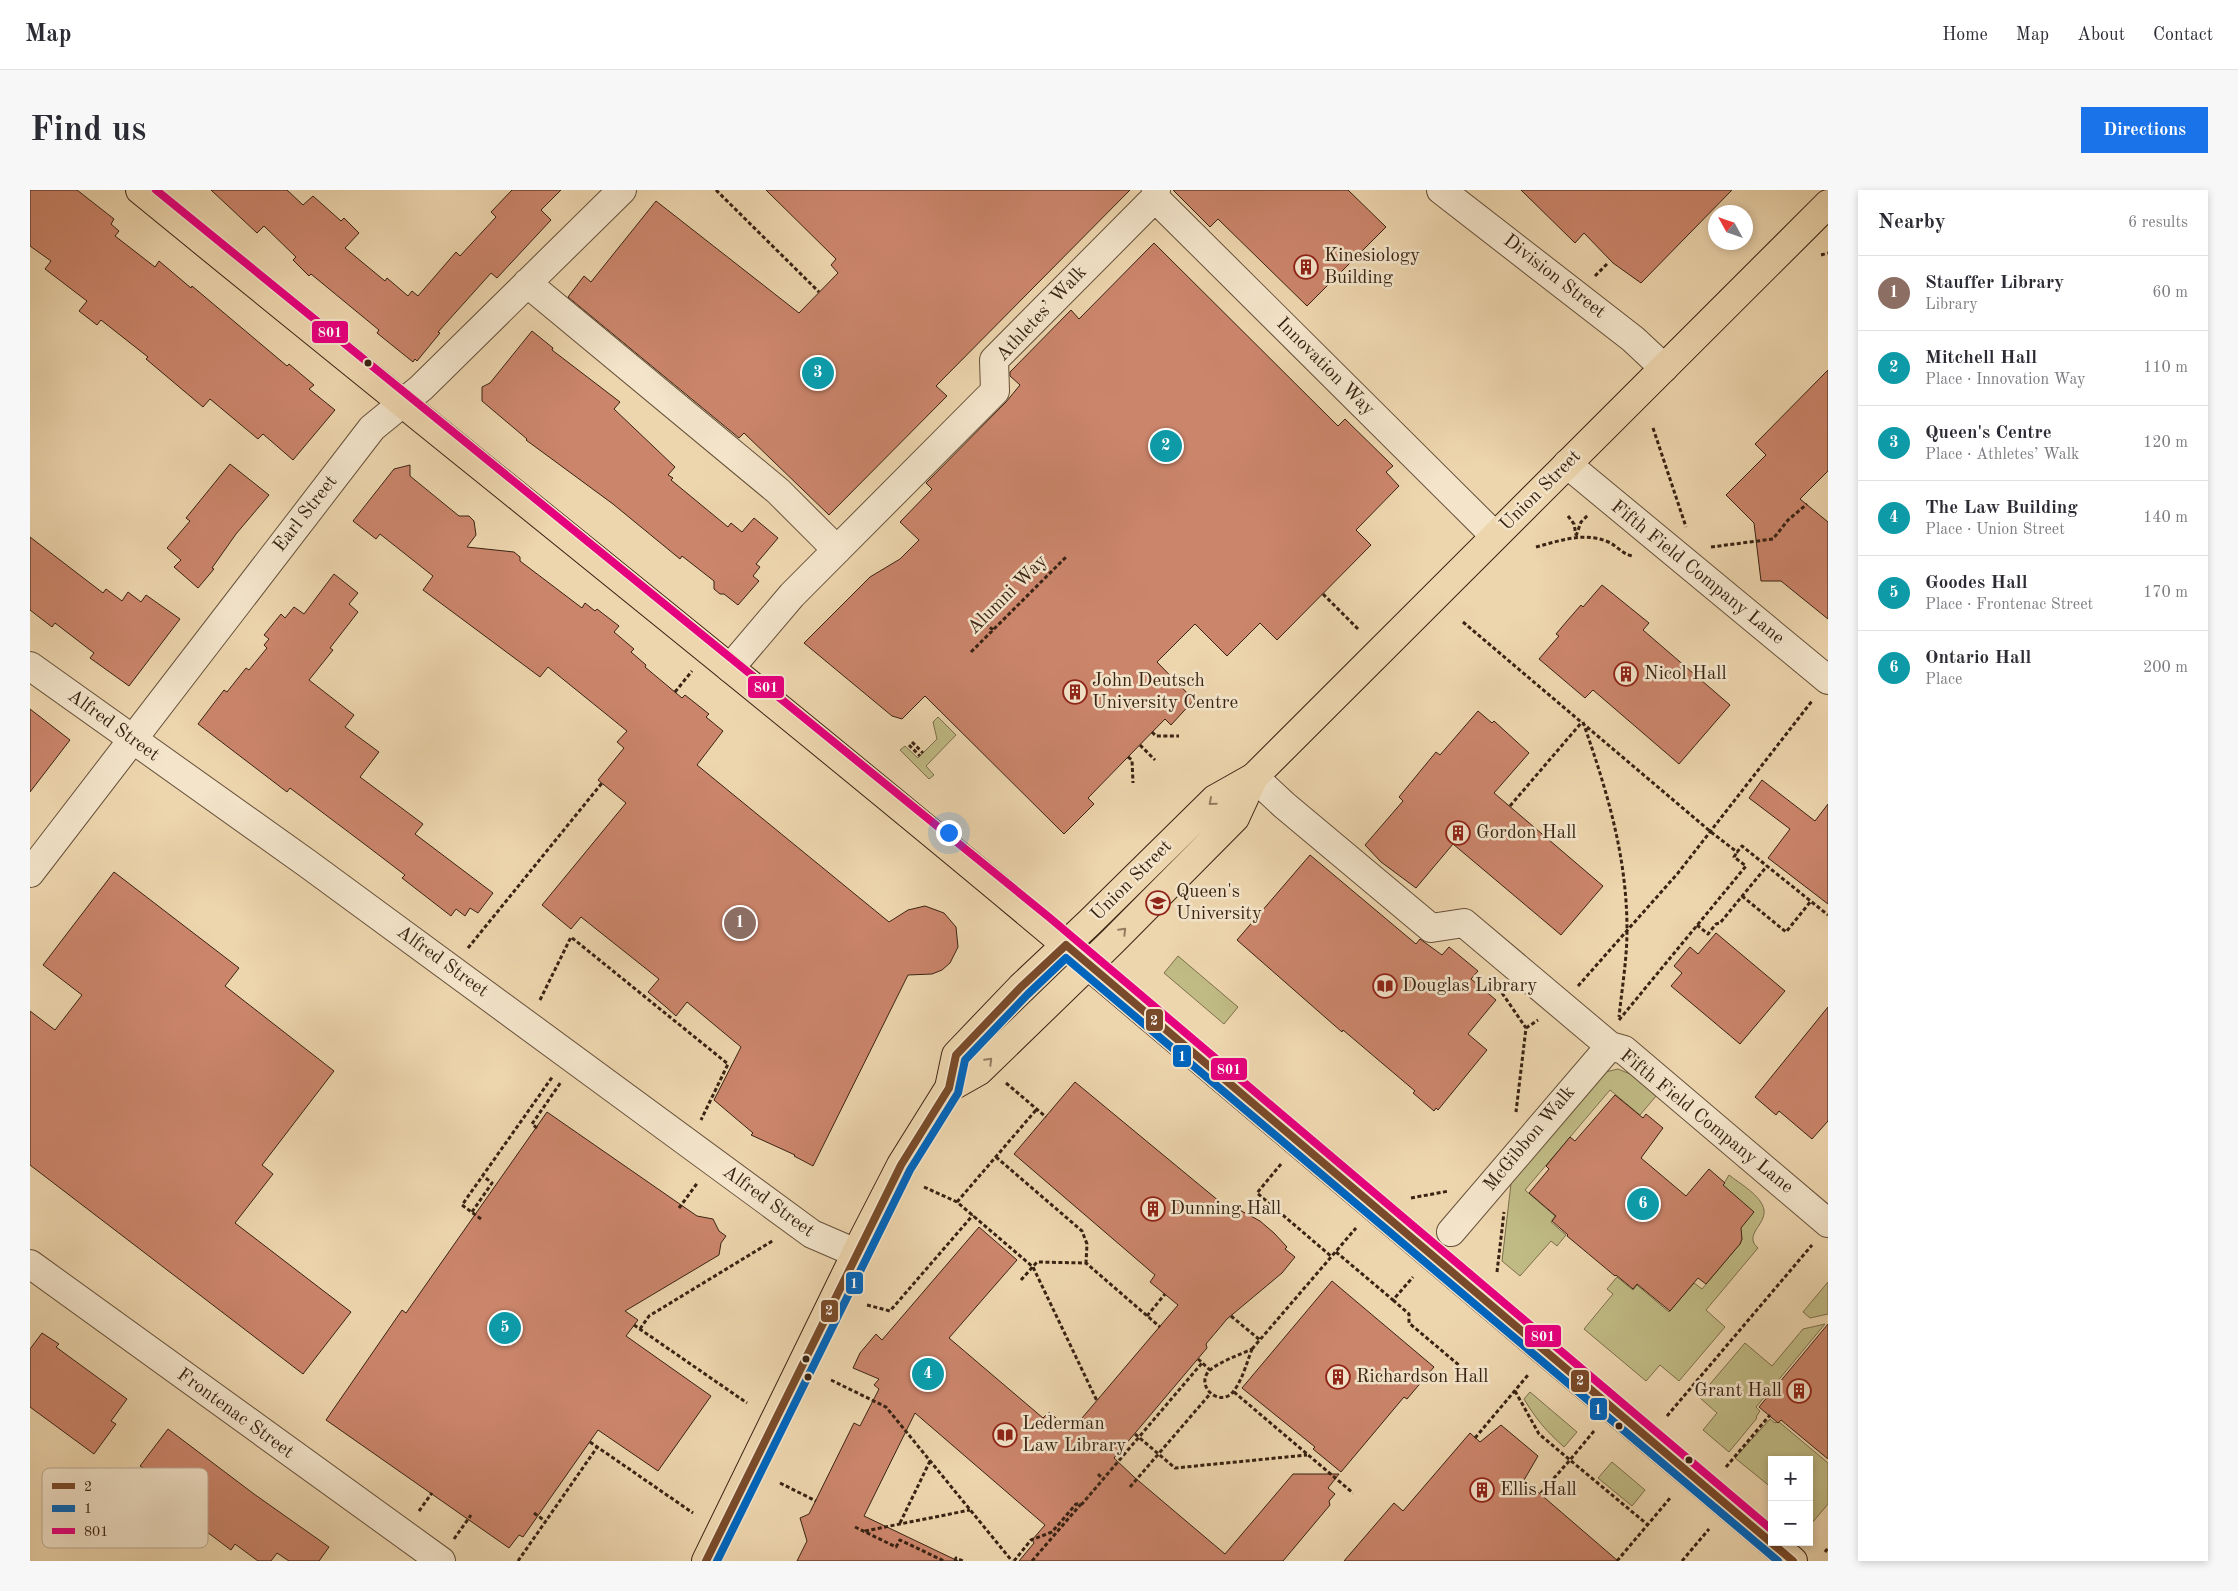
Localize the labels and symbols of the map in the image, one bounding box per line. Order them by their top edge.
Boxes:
north arrow [1708,205,1753,250]
street label: Division Street [1499,231,1609,323]
place label: Kinesiology Building [1324,247,1420,288]
building icon: Kinesiology Building [1293,254,1319,280]
street label: Athletes’ Walk [993,263,1091,365]
street label: Innovation Way [1272,314,1378,420]
line badge: 801 [311,320,349,344]
text: 801 [318,326,342,340]
pin: 3 [802,354,834,392]
unlabelled marker [363,358,373,368]
pin: 2 [1150,427,1182,465]
street label: Union Street [1497,447,1585,535]
street label: Earl Street [270,472,342,556]
street label: Fifth Field Company Lane [1607,497,1787,649]
street label: Alumni Way [965,552,1051,638]
building icon: Nicol Hall [1613,661,1639,687]
place label: Nicol Hall [1644,665,1727,684]
place label: John Deutsch University Centre [1092,672,1238,713]
line badge: 801 [747,675,785,699]
building icon: John Deutsch University Centre [1062,679,1088,705]
text: 801 [754,681,778,695]
street label: Alfred Street [64,687,162,765]
one-way arrow [1209,797,1218,806]
your location [936,820,962,846]
building icon: Gordon Hall [1445,820,1471,846]
place label: Gordon Hall [1476,824,1576,843]
street label: Union Street [1088,837,1176,925]
place label: Queen's University [1176,883,1262,924]
school or university icon: Queen's University [1145,890,1171,916]
pin: 1 [724,904,756,942]
street label: Alfred Street [393,923,491,1001]
one-way arrow [1117,927,1126,936]
library icon: Douglas Library [1372,973,1398,999]
place label: Douglas Library [1402,977,1537,996]
line badge: 2 [1145,1008,1164,1032]
text: 2 [1150,1014,1158,1028]
line badge: 1 [1172,1044,1192,1068]
street label: Fifth Field Company Lane [1616,1046,1796,1198]
text: 1 [1178,1050,1186,1064]
line badge: 801 [1210,1057,1248,1081]
one-way arrow [983,1058,992,1067]
text: 801 [1217,1063,1241,1077]
street label: McGibbon Walk [1481,1083,1579,1195]
street label: Alfred Street [719,1163,817,1241]
pin: 6 [1627,1185,1659,1223]
building icon: Dunning Hall [1140,1196,1166,1222]
place label: Dunning Hall [1170,1200,1281,1219]
line badge: 1 [845,1271,864,1295]
text: 1 [850,1277,858,1291]
line badge: 2 [820,1299,839,1323]
text: 2 [825,1304,833,1318]
pin: 5 [489,1309,521,1347]
line badge: 801 [1524,1324,1562,1348]
text: 801 [1531,1330,1555,1344]
unlabelled marker [801,1354,811,1364]
pin: 4 [912,1355,944,1393]
building icon: Richardson Hall [1325,1364,1351,1390]
street label: Frontenac Street [173,1365,297,1463]
place label: Richardson Hall [1356,1368,1488,1387]
line badge: 2 [1570,1369,1590,1393]
unlabelled marker [803,1372,813,1382]
text: 2 [1576,1374,1584,1388]
building icon: Grant Hall [1786,1378,1812,1404]
place label: Grant Hall [1694,1382,1782,1401]
line badge: 1 [1589,1397,1608,1421]
text: 1 [1594,1403,1602,1417]
place label: Lederman Law Library [1022,1415,1126,1456]
unlabelled marker [1614,1421,1624,1431]
library icon: Lederman Law Library [992,1422,1018,1448]
unlabelled marker [1684,1455,1694,1465]
legend [42,1468,208,1548]
building icon: Ellis Hall [1469,1477,1495,1503]
text: 2 [84,1480,92,1494]
place label: Ellis Hall [1500,1481,1577,1500]
text: 1 [84,1502,92,1516]
text: 801 [84,1525,108,1539]

